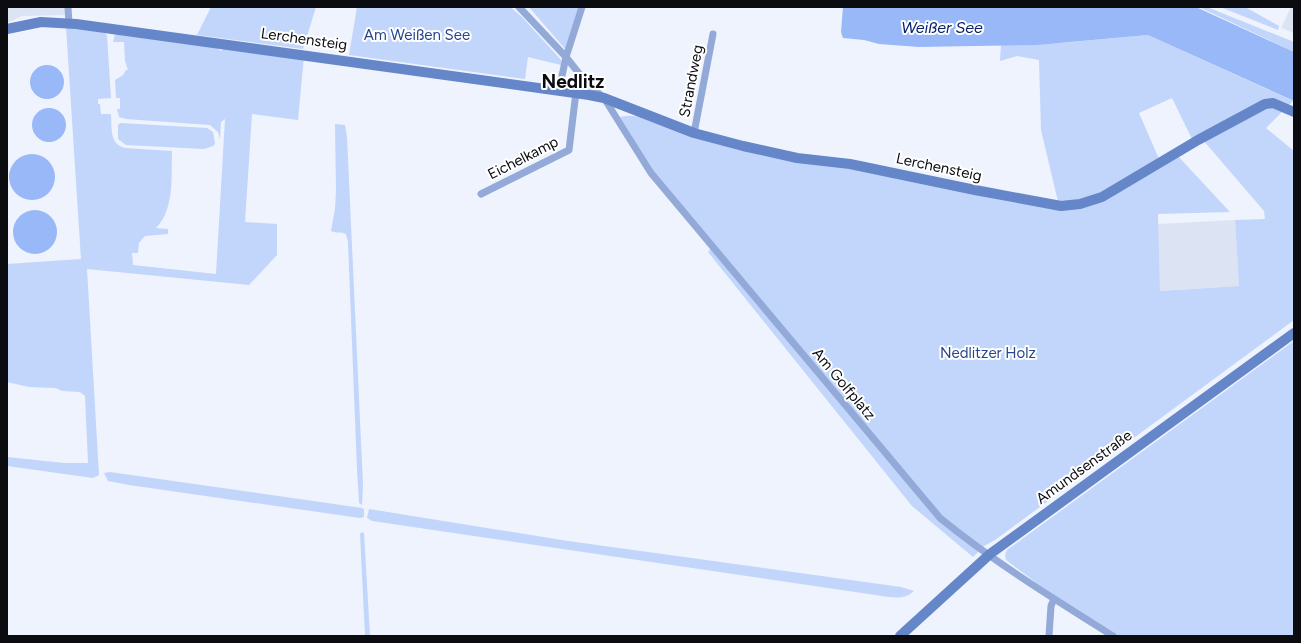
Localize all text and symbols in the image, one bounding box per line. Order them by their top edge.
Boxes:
water label: Weißer See [901,18,983,37]
street label: Lerchensteig [260,24,348,54]
park label: Am Weißen See [364,26,470,44]
street label: Strandweg [675,43,707,119]
district label: Nedlitz [542,70,604,93]
street label: Eichelkamp [485,133,561,183]
street label: Lerchensteig [894,149,984,185]
street label: Am Golfplatz [809,344,879,424]
park label: Nedlitzer Holz [940,344,1036,362]
street label: Amundsenstraße [1033,426,1135,508]

